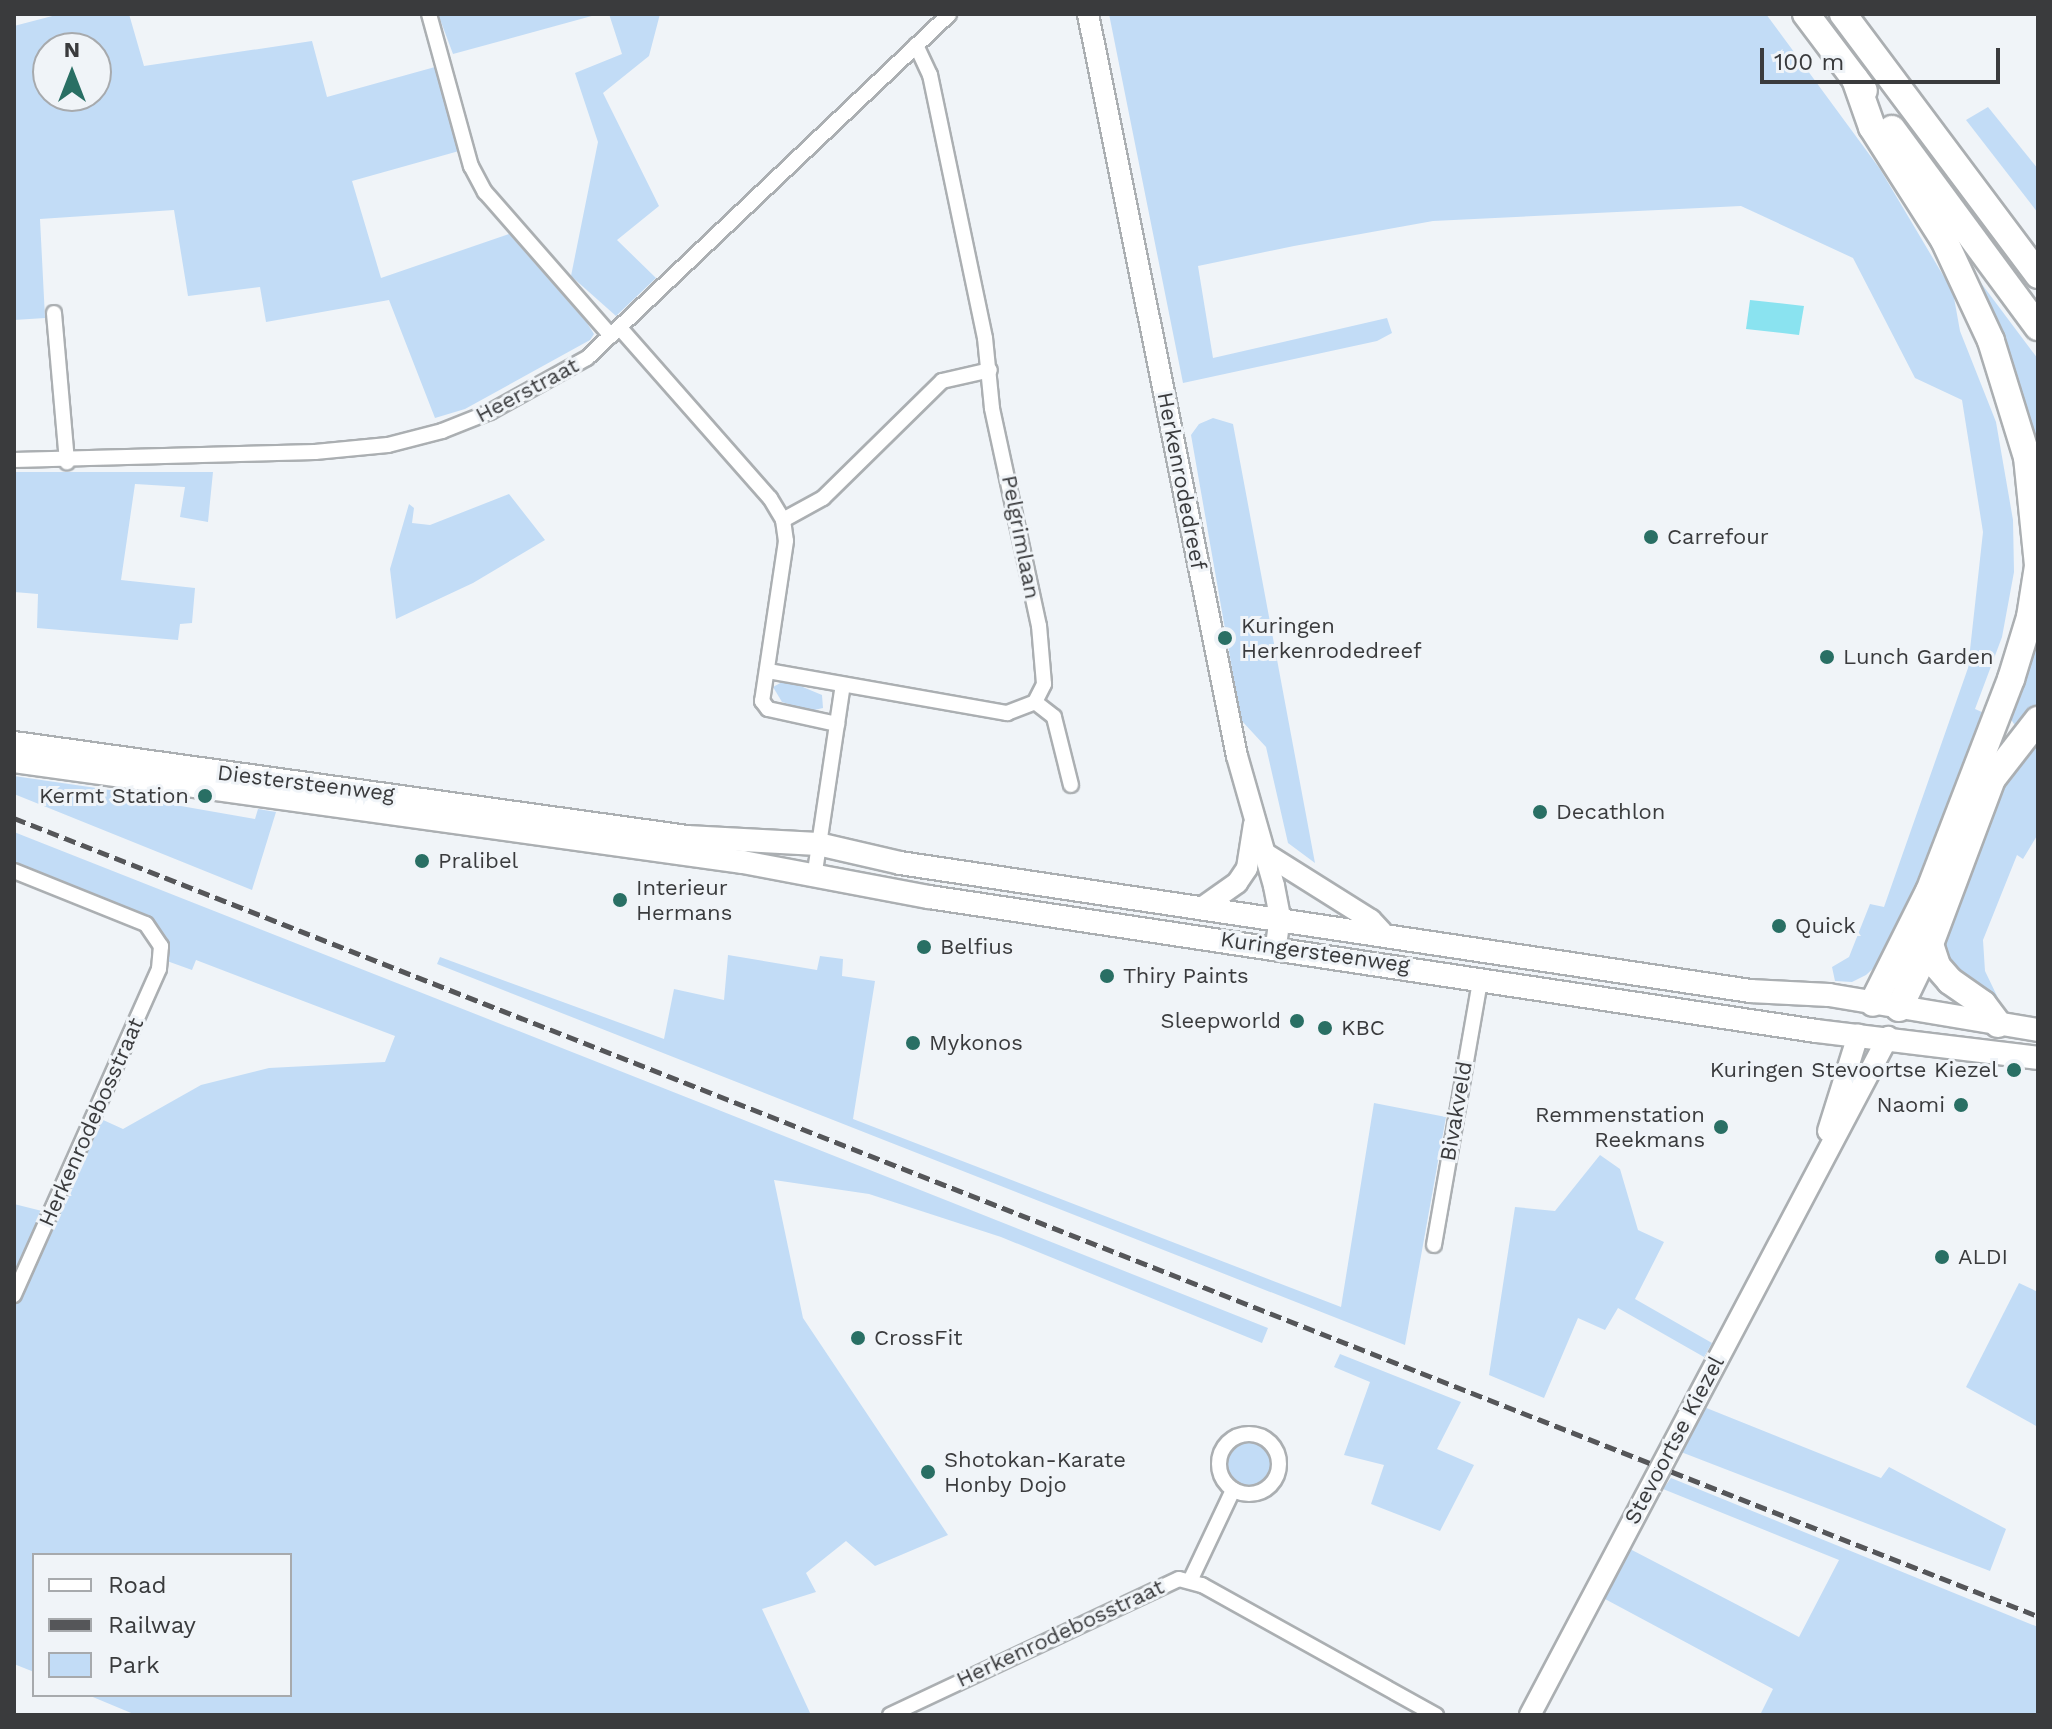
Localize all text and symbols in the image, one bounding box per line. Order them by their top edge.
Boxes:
north arrow [32,32,112,112]
scale bar [1764,32,2004,82]
text: N [64,37,80,62]
text: 100 m [1774,48,1844,76]
street label: Heerstraat [471,352,583,428]
street label: Herkenrodedreef [1152,390,1212,572]
street label: Pelgrimlaan [996,473,1046,601]
place label: Carrefour [1667,524,1769,550]
marker: Carrefour [1642,528,1660,546]
place label: Kuringen Herkenrodedreef [1241,612,1422,664]
marker: Kuringen Herkenrodedreef [1216,629,1234,647]
place label: Lunch Garden [1843,644,1994,670]
marker: Lunch Garden [1818,648,1836,666]
street label: Diestersteenweg [216,759,396,807]
place label: Kermt Station [39,783,189,809]
marker: Kermt Station [196,787,214,805]
place label: Decathlon [1556,799,1665,825]
marker: Decathlon [1531,803,1549,821]
place label: Pralibel [438,848,518,874]
marker: Pralibel [413,852,431,870]
place label: Interieur Hermans [636,874,732,926]
marker: Interieur Hermans [611,891,629,909]
place label: Quick [1795,913,1856,939]
marker: Quick [1770,917,1788,935]
street label: Kuringersteenweg [1219,926,1411,978]
place label: Belfius [940,934,1013,960]
marker: Belfius [915,938,933,956]
place label: Thiry Paints [1123,963,1249,989]
marker: Thiry Paints [1098,967,1116,985]
place label: Sleepworld [1161,1008,1281,1034]
marker: Sleepworld [1288,1012,1306,1030]
street label: Herkenrodebosstraat [33,1013,149,1231]
place label: KBC [1341,1015,1385,1041]
marker: KBC [1316,1019,1334,1037]
place label: Mykonos [929,1030,1023,1056]
marker: Mykonos [904,1034,922,1052]
place label: Kuringen Stevoortse Kiezel [1710,1057,1998,1083]
street label: Bivakveld [1434,1059,1478,1163]
marker: Kuringen Stevoortse Kiezel [2005,1061,2023,1079]
place label: Naomi [1877,1092,1945,1118]
marker: Naomi [1952,1096,1970,1114]
place label: Remmenstation Reekmans [1535,1101,1705,1152]
marker: Remmenstation Reekmans [1712,1118,1730,1136]
place label: ALDI [1958,1244,2008,1270]
marker: ALDI [1933,1248,1951,1266]
place label: CrossFit [874,1325,962,1351]
marker: CrossFit [849,1329,867,1347]
street label: Stevoortse Kiezel [1618,1351,1730,1529]
place label: Shotokan-Karate Honby Dojo [944,1446,1126,1498]
marker: Shotokan-Karate Honby Dojo [919,1463,937,1481]
legend [32,1553,292,1697]
text: Road [108,1571,167,1599]
street label: Herkenrodebosstraat [952,1573,1168,1693]
text: Railway [108,1611,196,1639]
text: Park [108,1651,160,1679]

